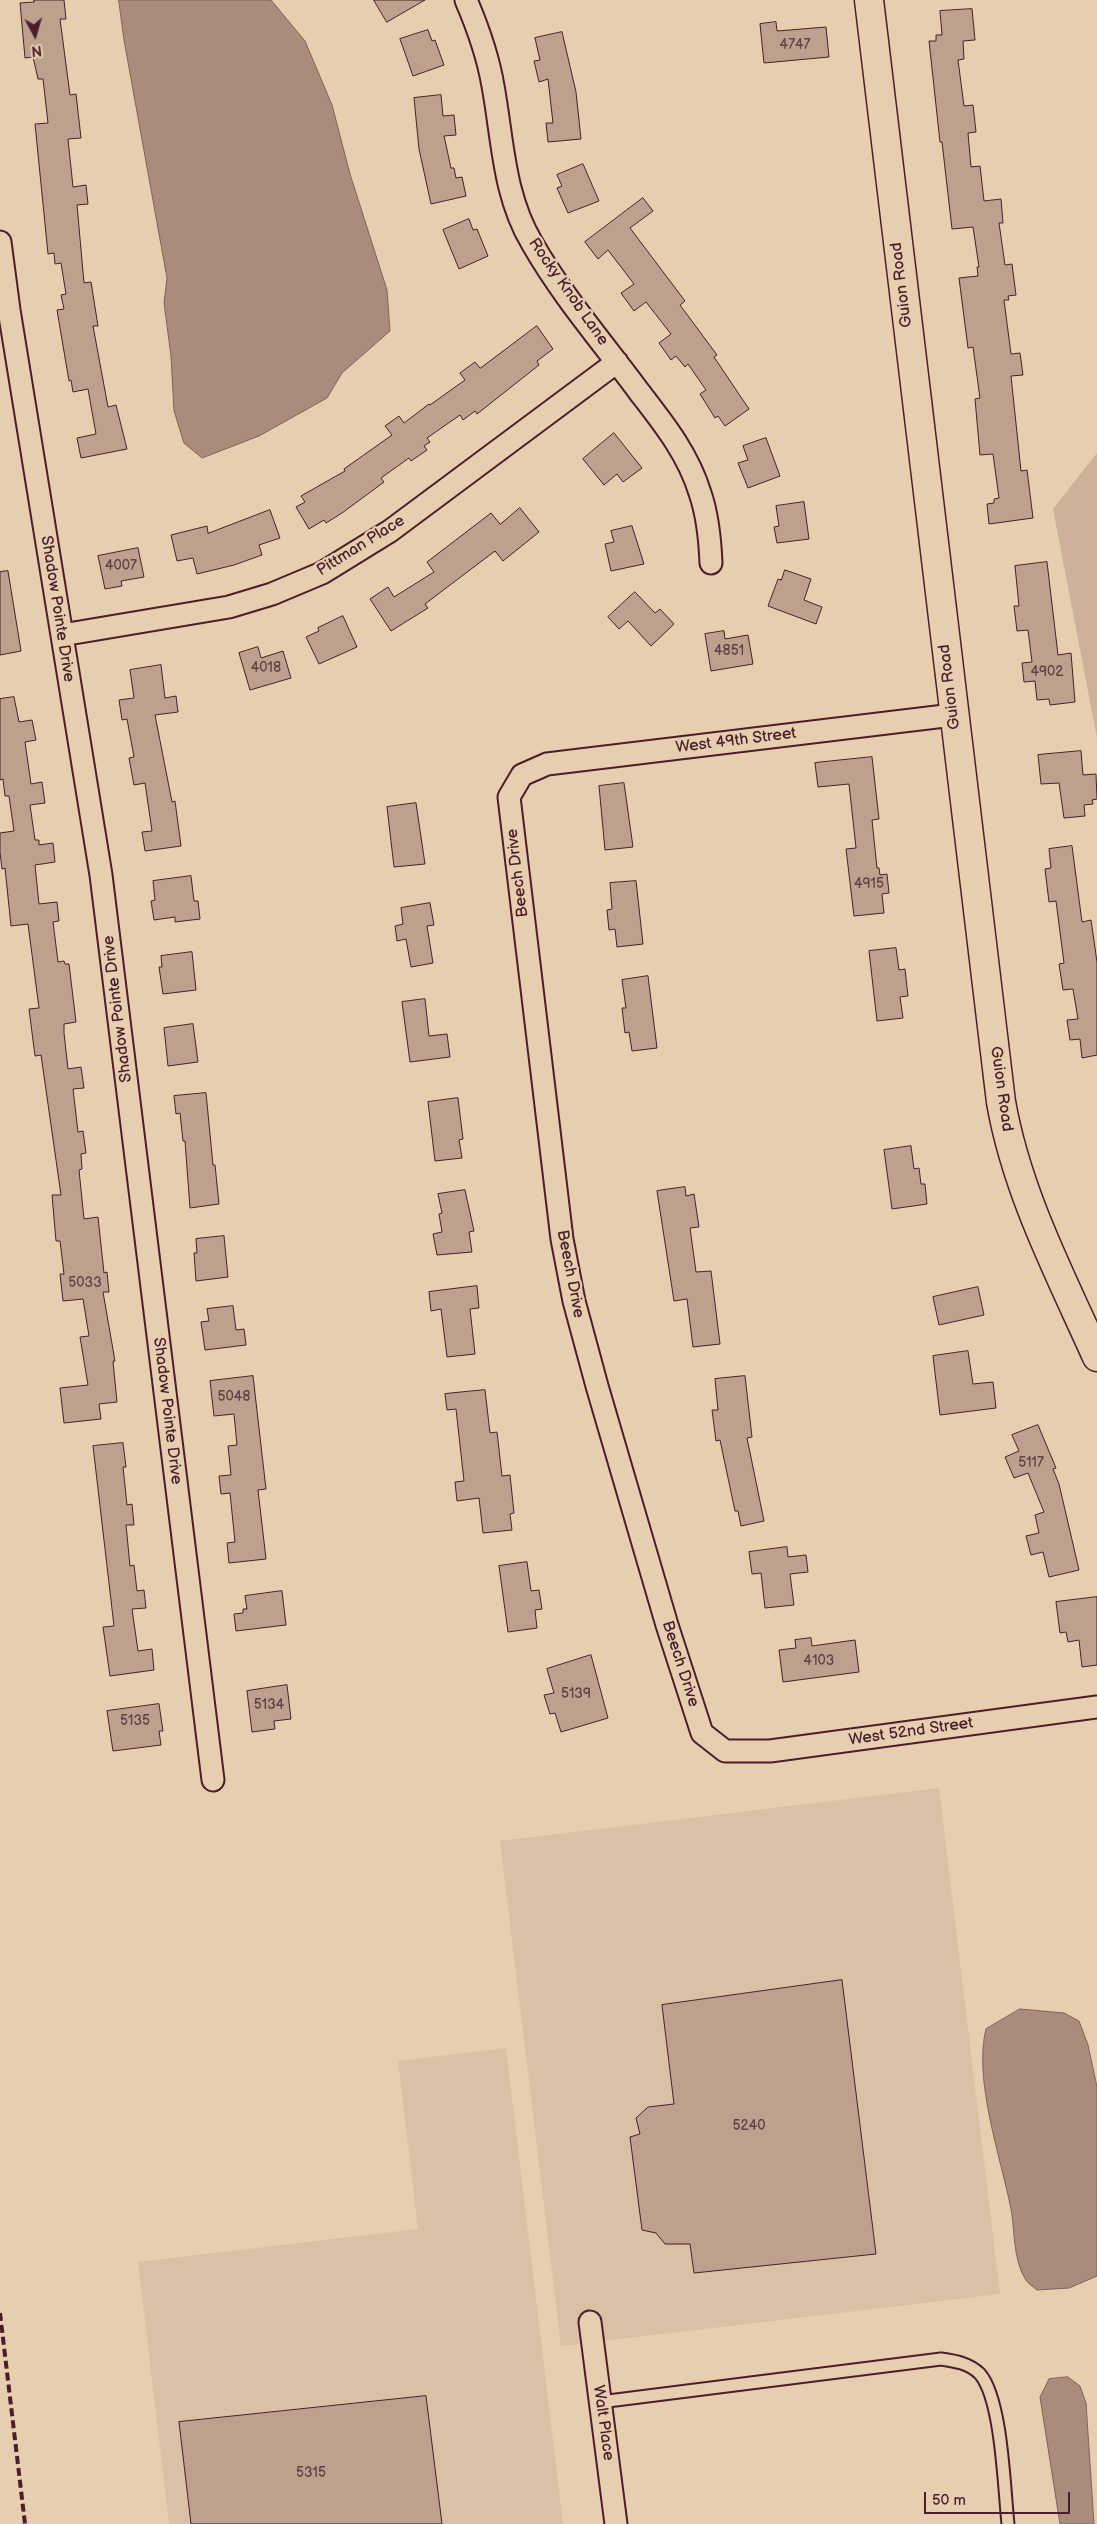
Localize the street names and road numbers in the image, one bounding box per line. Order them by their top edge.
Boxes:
street label: Rocky Knob Lane [524,235,612,349]
street label: Guion Road [887,241,917,329]
street label: Pittman Place [314,511,408,581]
street label: Shadow Pointe Drive [36,534,78,684]
street label: Guion Road [935,643,965,731]
street label: West 49th Street [675,724,797,758]
street label: Beech Drive [503,828,533,918]
street label: Shadow Pointe Drive [99,934,137,1084]
street label: Guion Road [986,1045,1016,1133]
street label: Beech Drive [552,1228,588,1320]
street label: Shadow Pointe Drive [148,1336,186,1486]
street label: Beech Drive [657,1619,703,1709]
street label: West 52nd Street [848,1714,974,1750]
street label: Walt Place [588,2384,618,2462]

